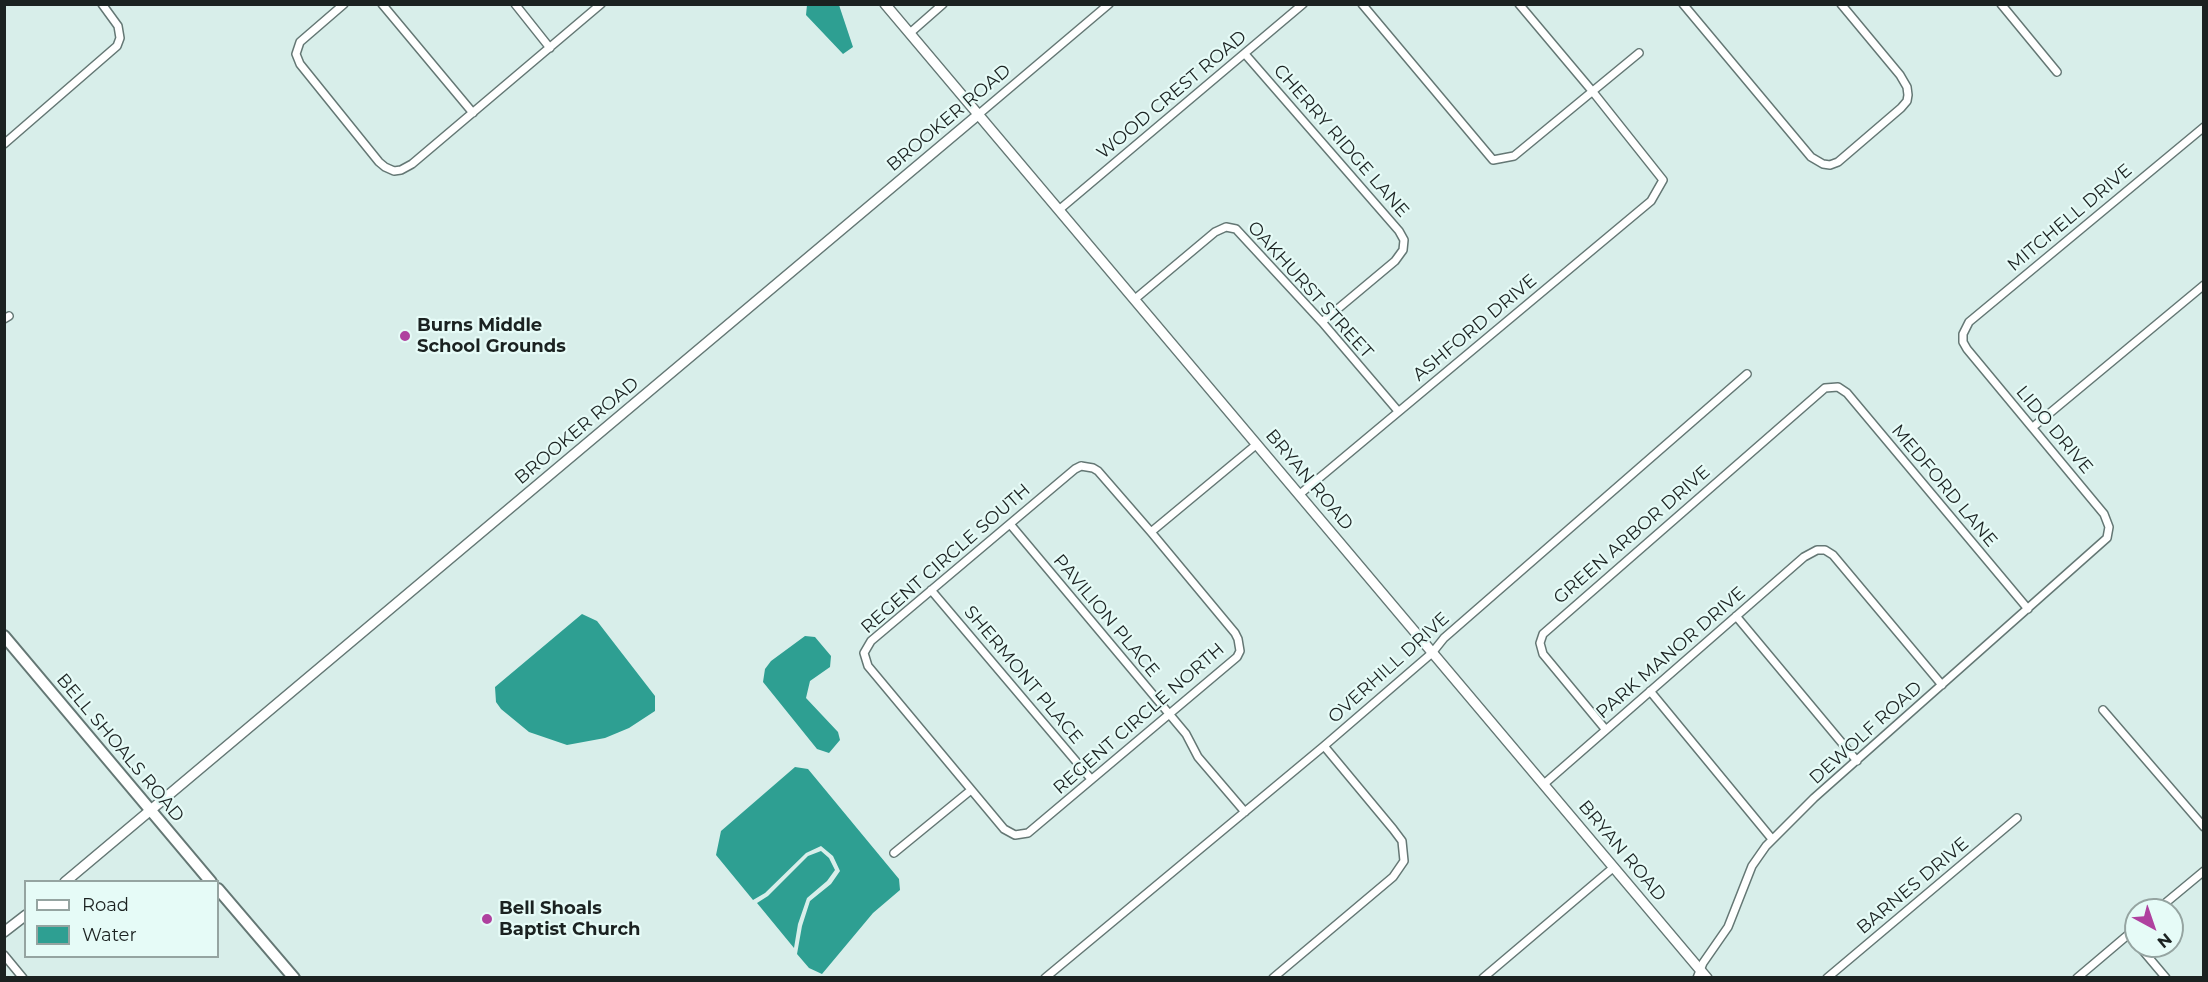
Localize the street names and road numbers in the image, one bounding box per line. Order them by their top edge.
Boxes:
street label: WOOD CREST ROAD [1093,26,1251,164]
street label: BROOKER ROAD [883,60,1015,176]
street label: CHERRY RIDGE LANE [1269,60,1413,222]
street label: MITCHELL DRIVE [2003,160,2137,276]
street label: OAKHURST STREET [1243,217,1377,363]
street label: ASHFORD DRIVE [1409,270,1541,386]
street label: BROOKER ROAD [511,373,643,489]
street label: LIDO DRIVE [2011,382,2097,478]
street label: MEDFORD LANE [1886,420,2002,552]
street label: BRYAN ROAD [1261,425,1357,535]
street label: GREEN ARBOR DRIVE [1549,461,1715,609]
street label: REGENT CIRCLE SOUTH [857,480,1035,638]
street label: PAVILION PLACE [1048,550,1164,682]
street label: PARK MANOR DRIVE [1592,582,1750,724]
street label: SHERMONT PLACE [959,602,1087,748]
street label: OVERHILL DRIVE [1324,608,1454,728]
street label: REGENT CIRCLE NORTH [1049,639,1229,799]
street label: BELL SHOALS ROAD [52,669,188,827]
street label: DEWOLF ROAD [1805,677,1927,789]
street label: BRYAN ROAD [1574,796,1670,906]
street label: BARNES DRIVE [1853,833,1973,939]

